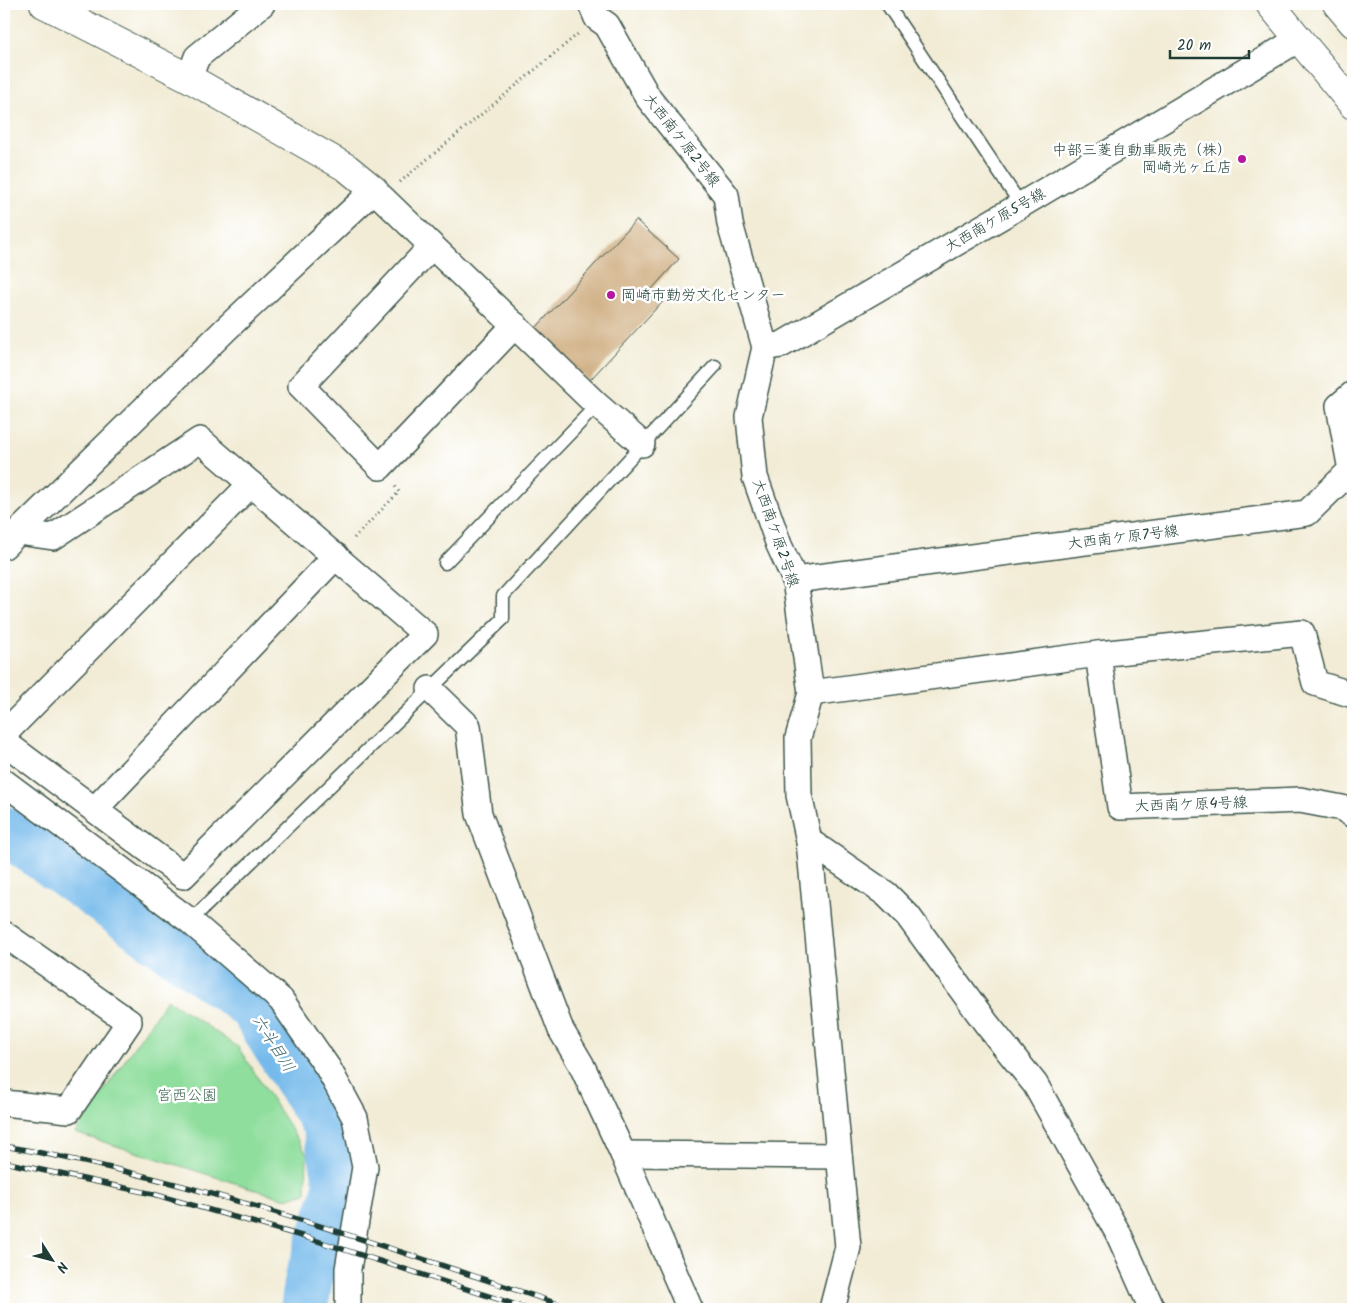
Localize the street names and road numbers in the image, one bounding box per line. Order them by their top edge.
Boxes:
street label: 大西南ケ原2号線 [637,88,726,193]
street label: 大西南ケ原5号線 [941,182,1050,260]
street label: 大西南ケ原2号線 [745,476,805,591]
street label: 大西南ケ原7号線 [1066,519,1180,557]
street label: 大西南ケ原4号線 [1134,791,1248,819]

